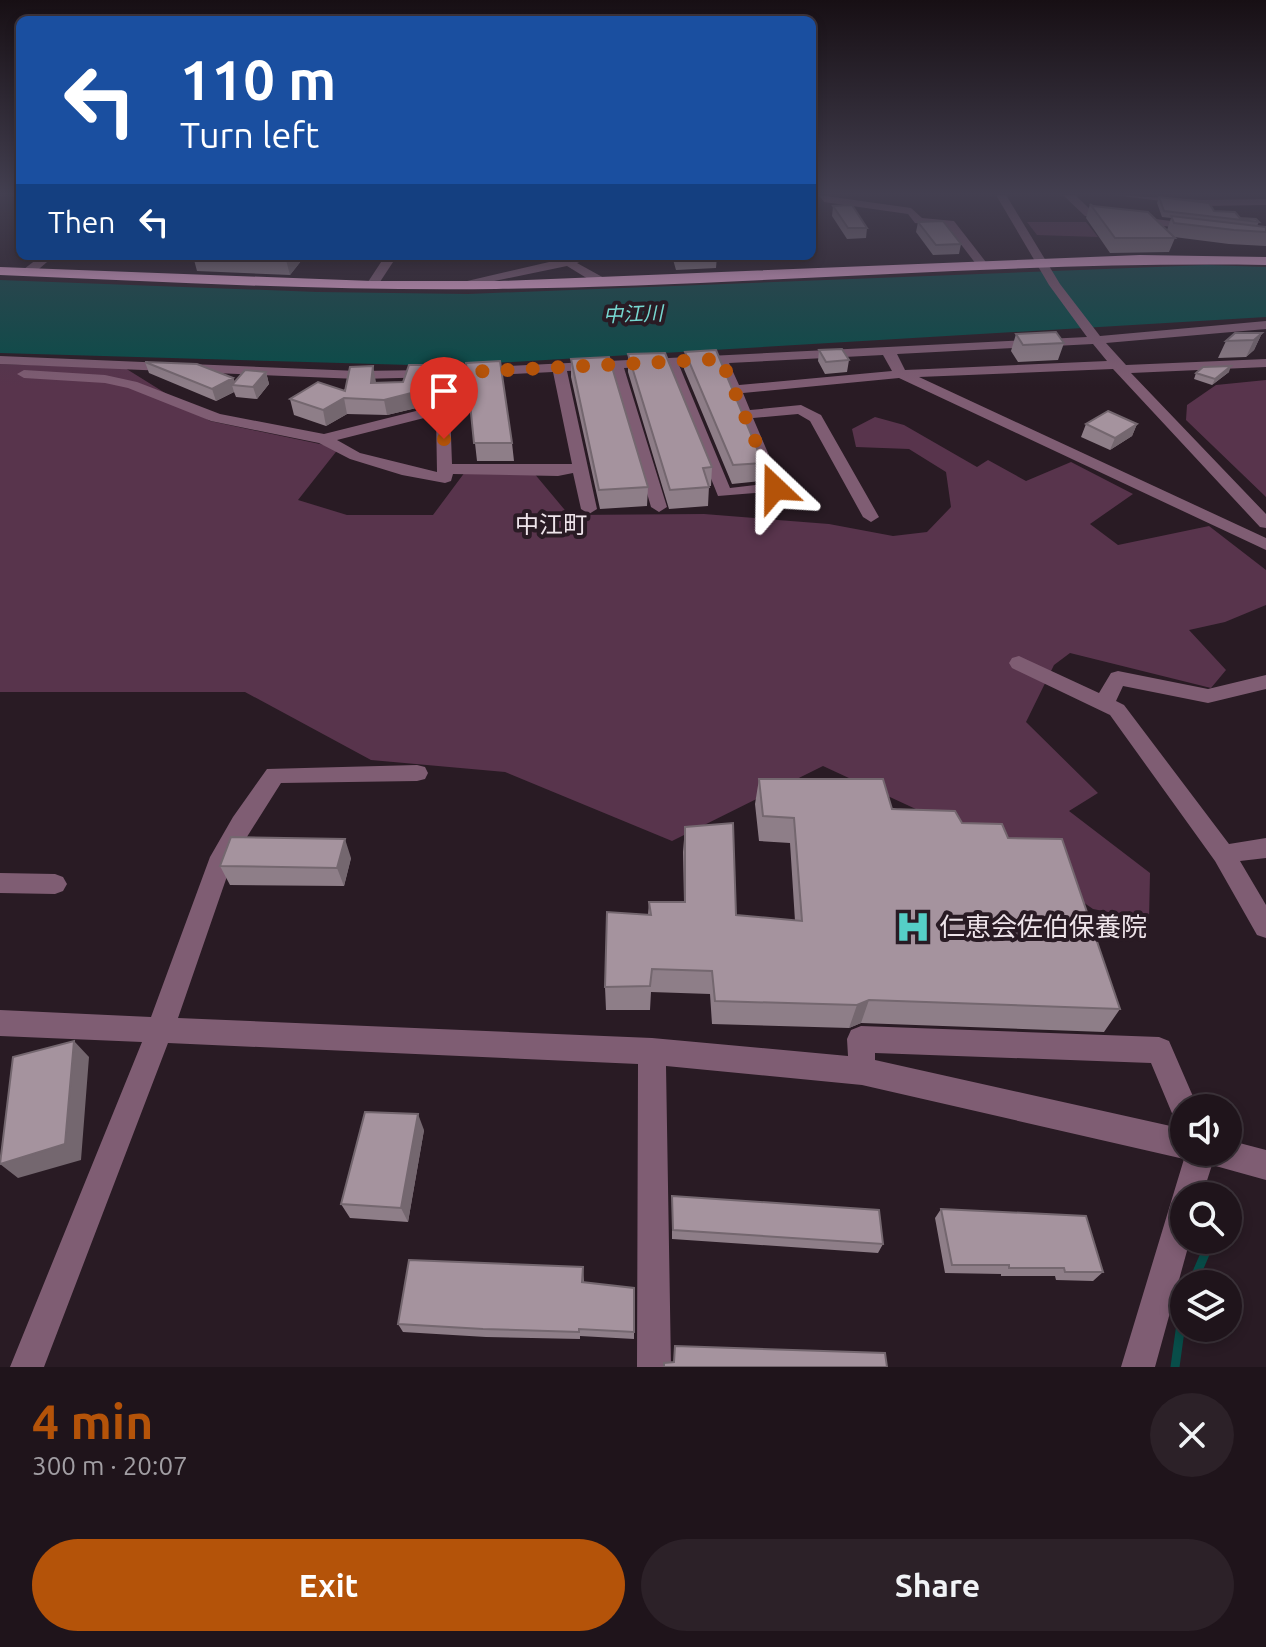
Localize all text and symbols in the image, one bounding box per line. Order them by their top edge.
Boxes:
icon: left [48,48,152,152]
text: 110 m [180,48,336,111]
text: Turn left [180,114,319,155]
icon: left [132,200,176,244]
text: Then [48,205,116,239]
water label: 中江川 [603,301,665,326]
pin [410,357,478,439]
icon: arrive [422,369,466,413]
position arrow [733,446,817,530]
district label: 中江町 [515,511,587,538]
hospital icon: 仁恵会佐伯保養院 [894,908,932,946]
place label: 仁恵会佐伯保養院 [939,912,1147,941]
map controls [1170,1094,1242,1342]
button: sound [1170,1094,1242,1166]
button: search [1170,1182,1242,1254]
button: layers [1170,1270,1242,1342]
button: close [1150,1393,1234,1477]
text: 4 min [32,1394,153,1448]
text: 300 m · 20:07 [32,1451,188,1480]
button: Exit [32,1539,625,1631]
button: Share [641,1539,1234,1631]

